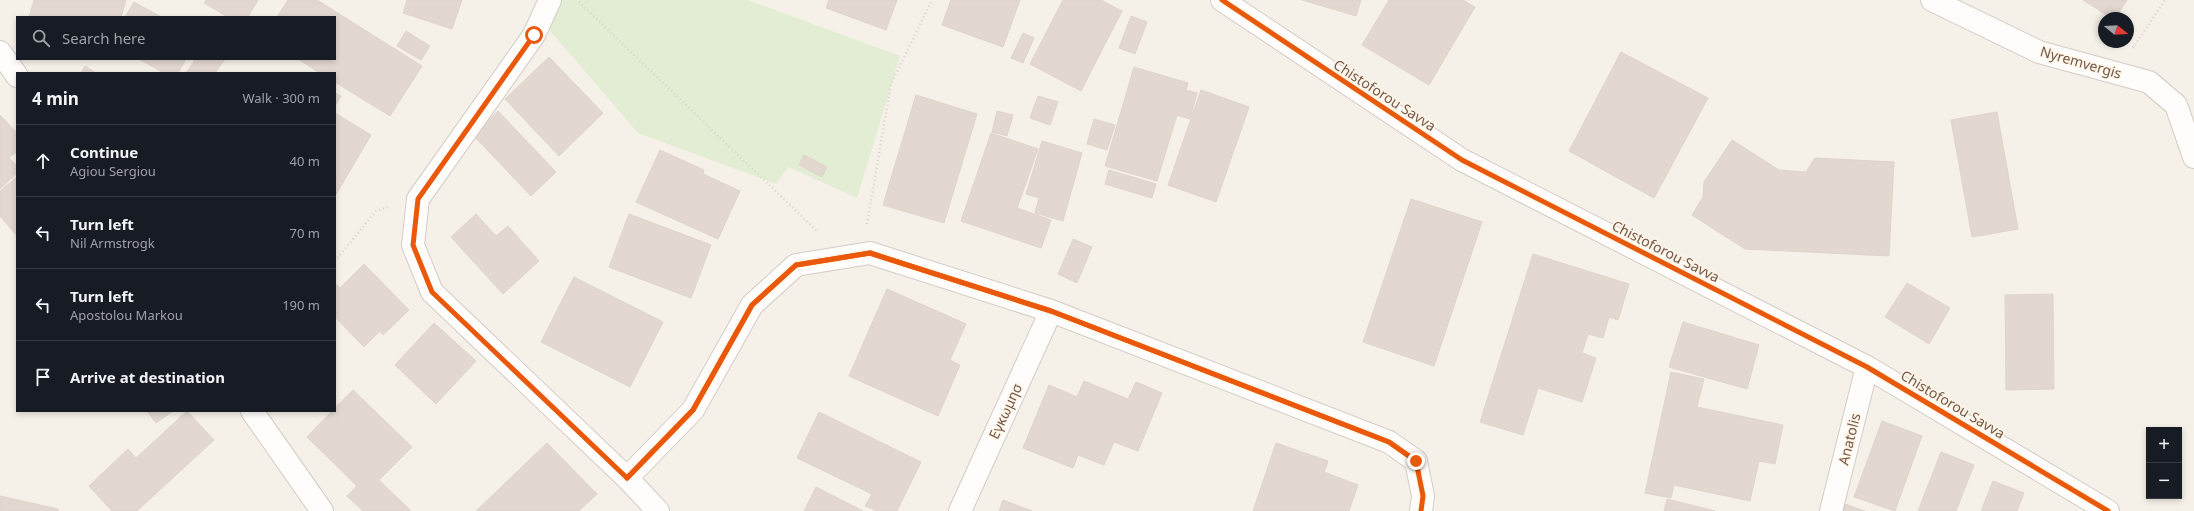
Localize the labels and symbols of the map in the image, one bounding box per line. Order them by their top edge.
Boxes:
north arrow [2098,12,2134,48]
route start [525,26,543,44]
street label: Nyremvergis [2038,41,2124,83]
street label: Chistoforou Savva [1330,55,1440,135]
street label: Chistoforou Savva [1609,216,1723,286]
street label: Chistoforou Savva [1897,365,2009,443]
street label: Εγκωμησ [984,380,1026,442]
street label: Anatolis [1833,411,1865,467]
route end [1407,452,1425,470]

